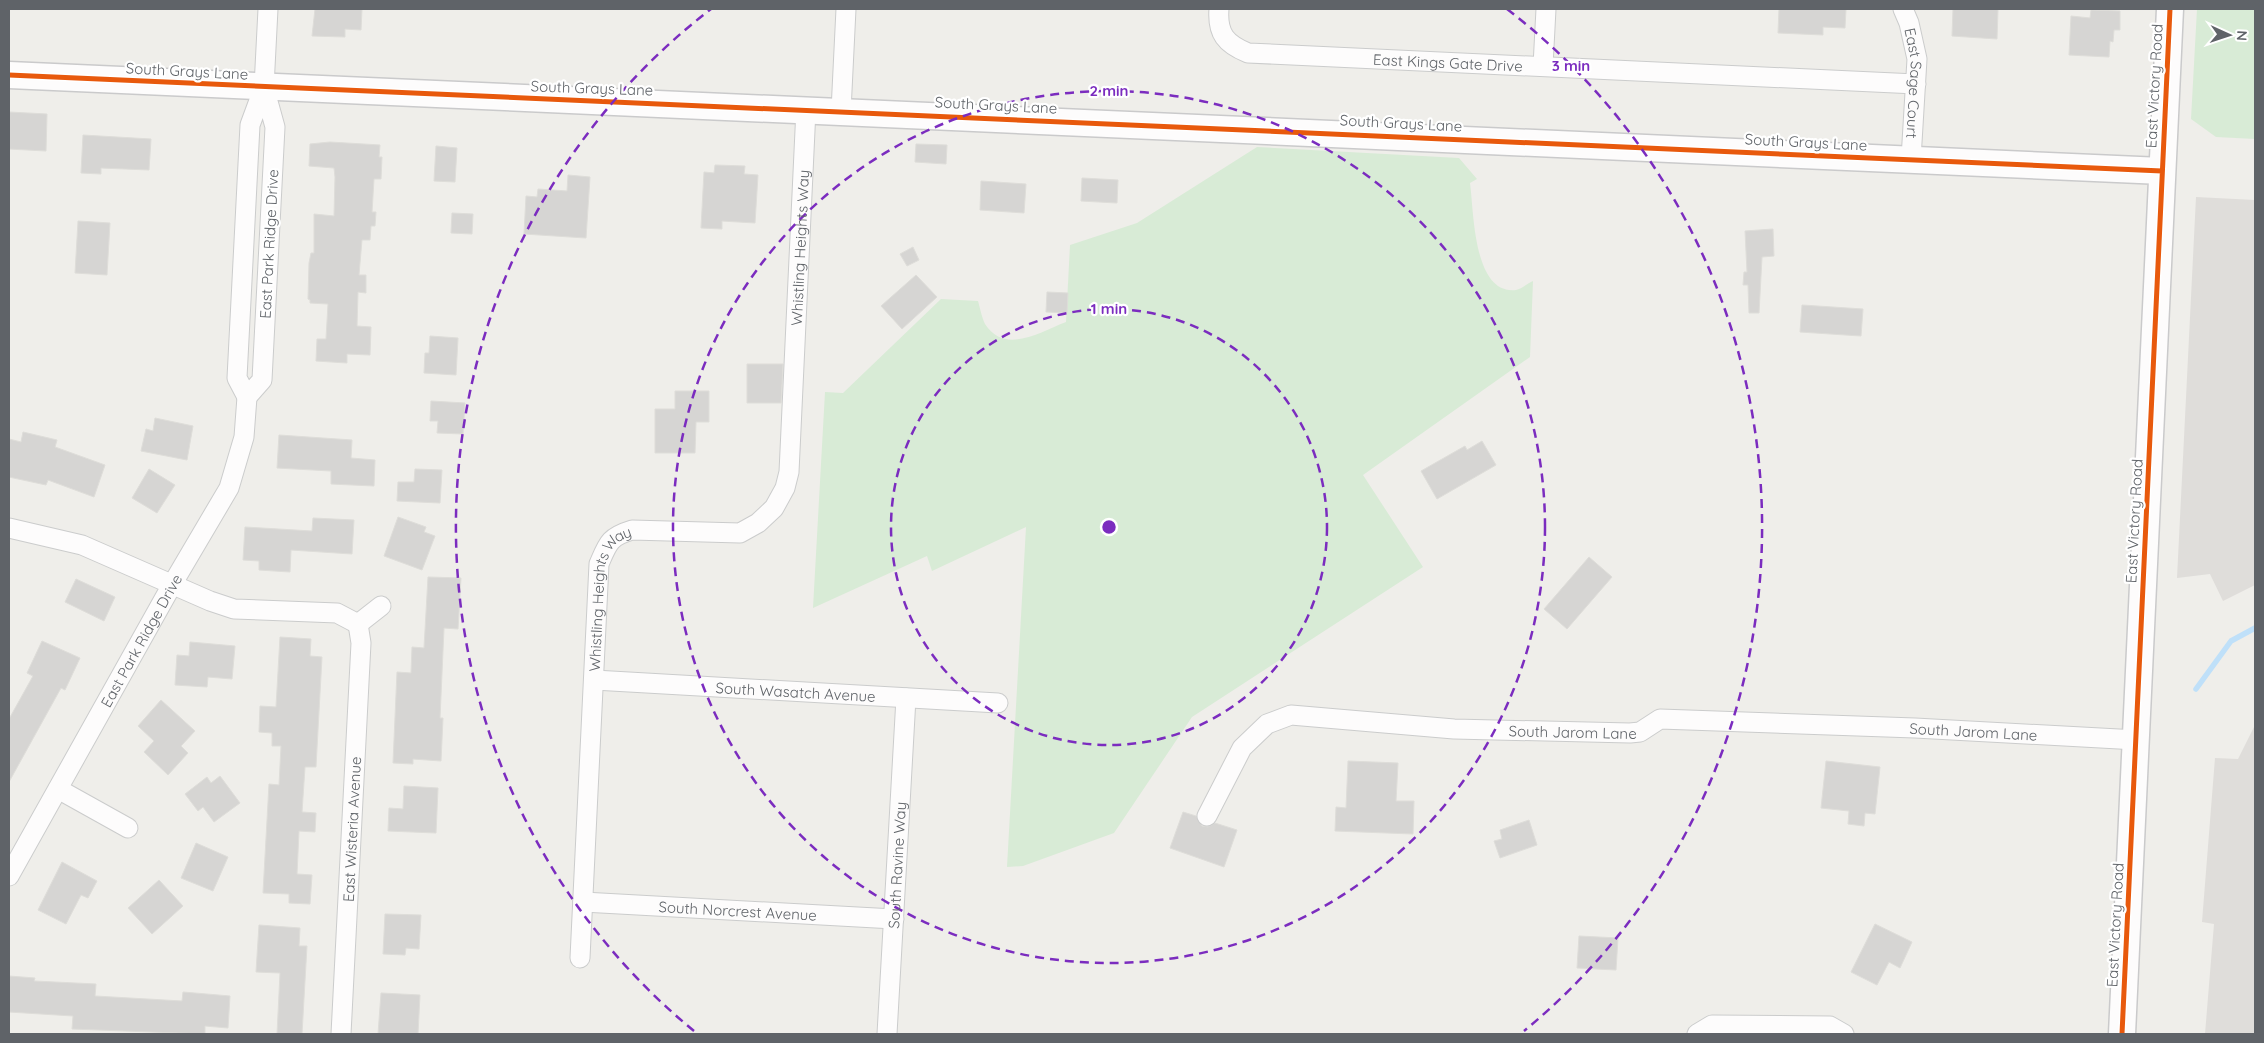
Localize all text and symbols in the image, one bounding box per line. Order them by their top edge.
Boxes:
north arrow [2204,10,2254,60]
street label: East Victory Road [2141,23,2167,149]
street label: East Sage Court [1901,26,1927,139]
text: N [2233,30,2251,41]
street label: East Kings Gate Drive [1373,49,1523,75]
text: 3 min [1552,56,1590,75]
street label: South Grays Lane [125,58,249,84]
street label: South Grays Lane [530,76,654,100]
text: 2 min [1089,81,1129,100]
street label: South Grays Lane [934,92,1058,118]
street label: South Grays Lane [1339,110,1463,136]
street label: South Grays Lane [1744,129,1868,155]
street label: East Park Ridge Drive [256,169,282,319]
street label: Whistling Heights Way [786,169,813,326]
text: 1 min [1091,299,1127,318]
street label: East Victory Road [2121,458,2147,584]
centre of rings [1100,518,1118,536]
street label: Whistling Heights Way [584,521,634,672]
street label: East Park Ridge Drive [96,570,186,710]
street label: South Wasatch Avenue [715,677,876,706]
street label: South Jarom Lane [1909,718,2038,744]
street label: South Jarom Lane [1508,721,1638,743]
street label: East Wisteria Avenue [338,756,365,903]
street label: South Ravine Way [883,801,910,929]
street label: East Victory Road [2102,862,2128,988]
street label: South Norcrest Avenue [658,897,817,924]

